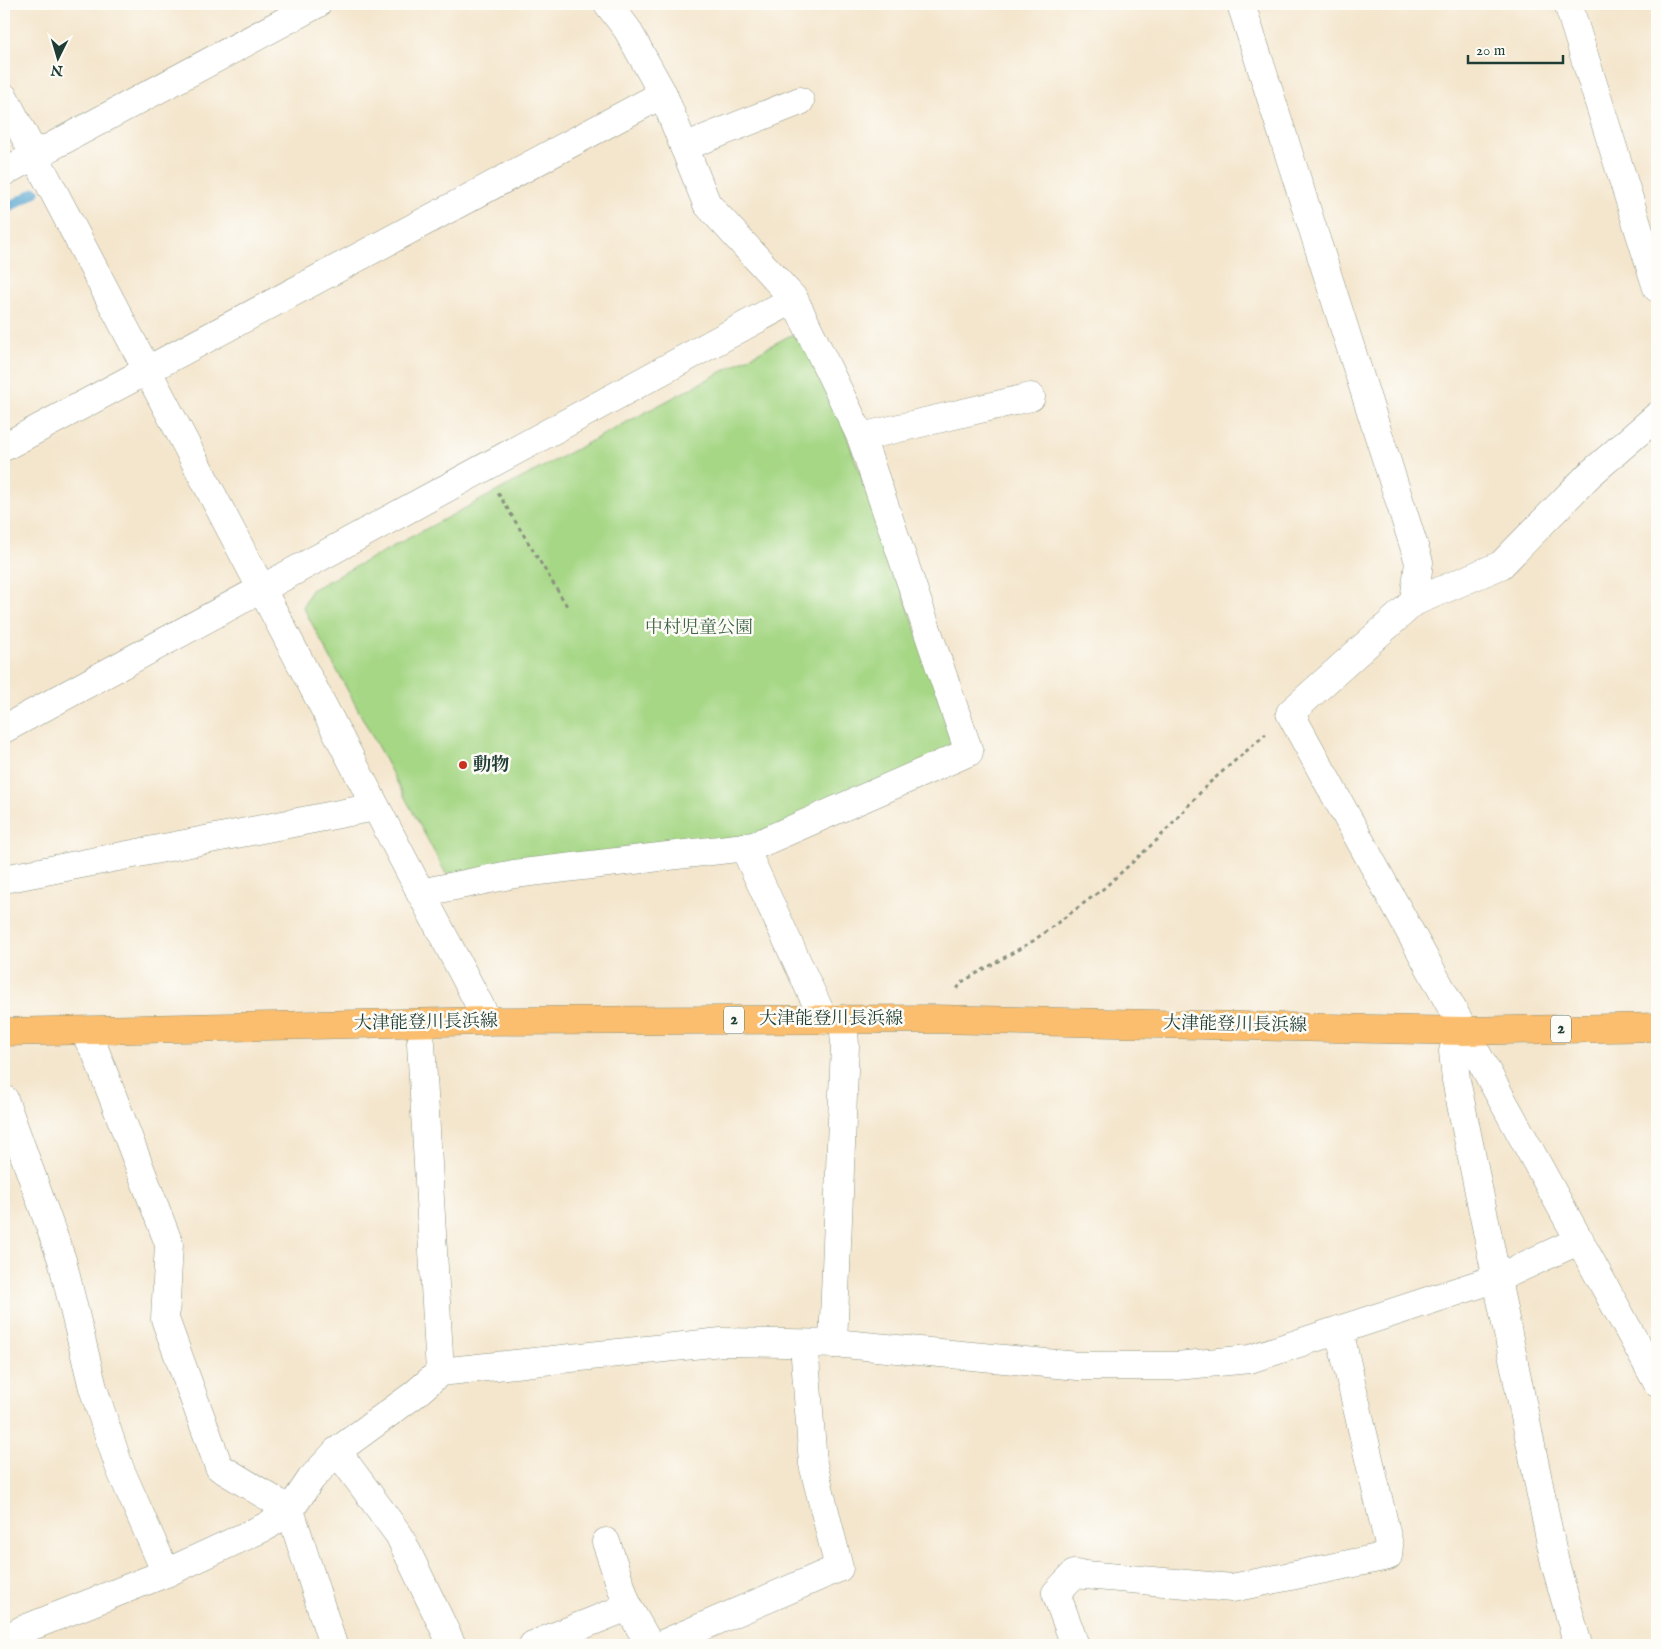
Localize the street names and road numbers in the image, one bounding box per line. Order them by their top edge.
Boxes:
road number: 2 [724,1006,744,1034]
street label: 大津能登川長浜線 [759,1008,903,1031]
street label: 大津能登川長浜線 [354,1010,498,1036]
street label: 大津能登川長浜線 [1163,1012,1307,1038]
road number: 2 [1551,1016,1571,1042]

